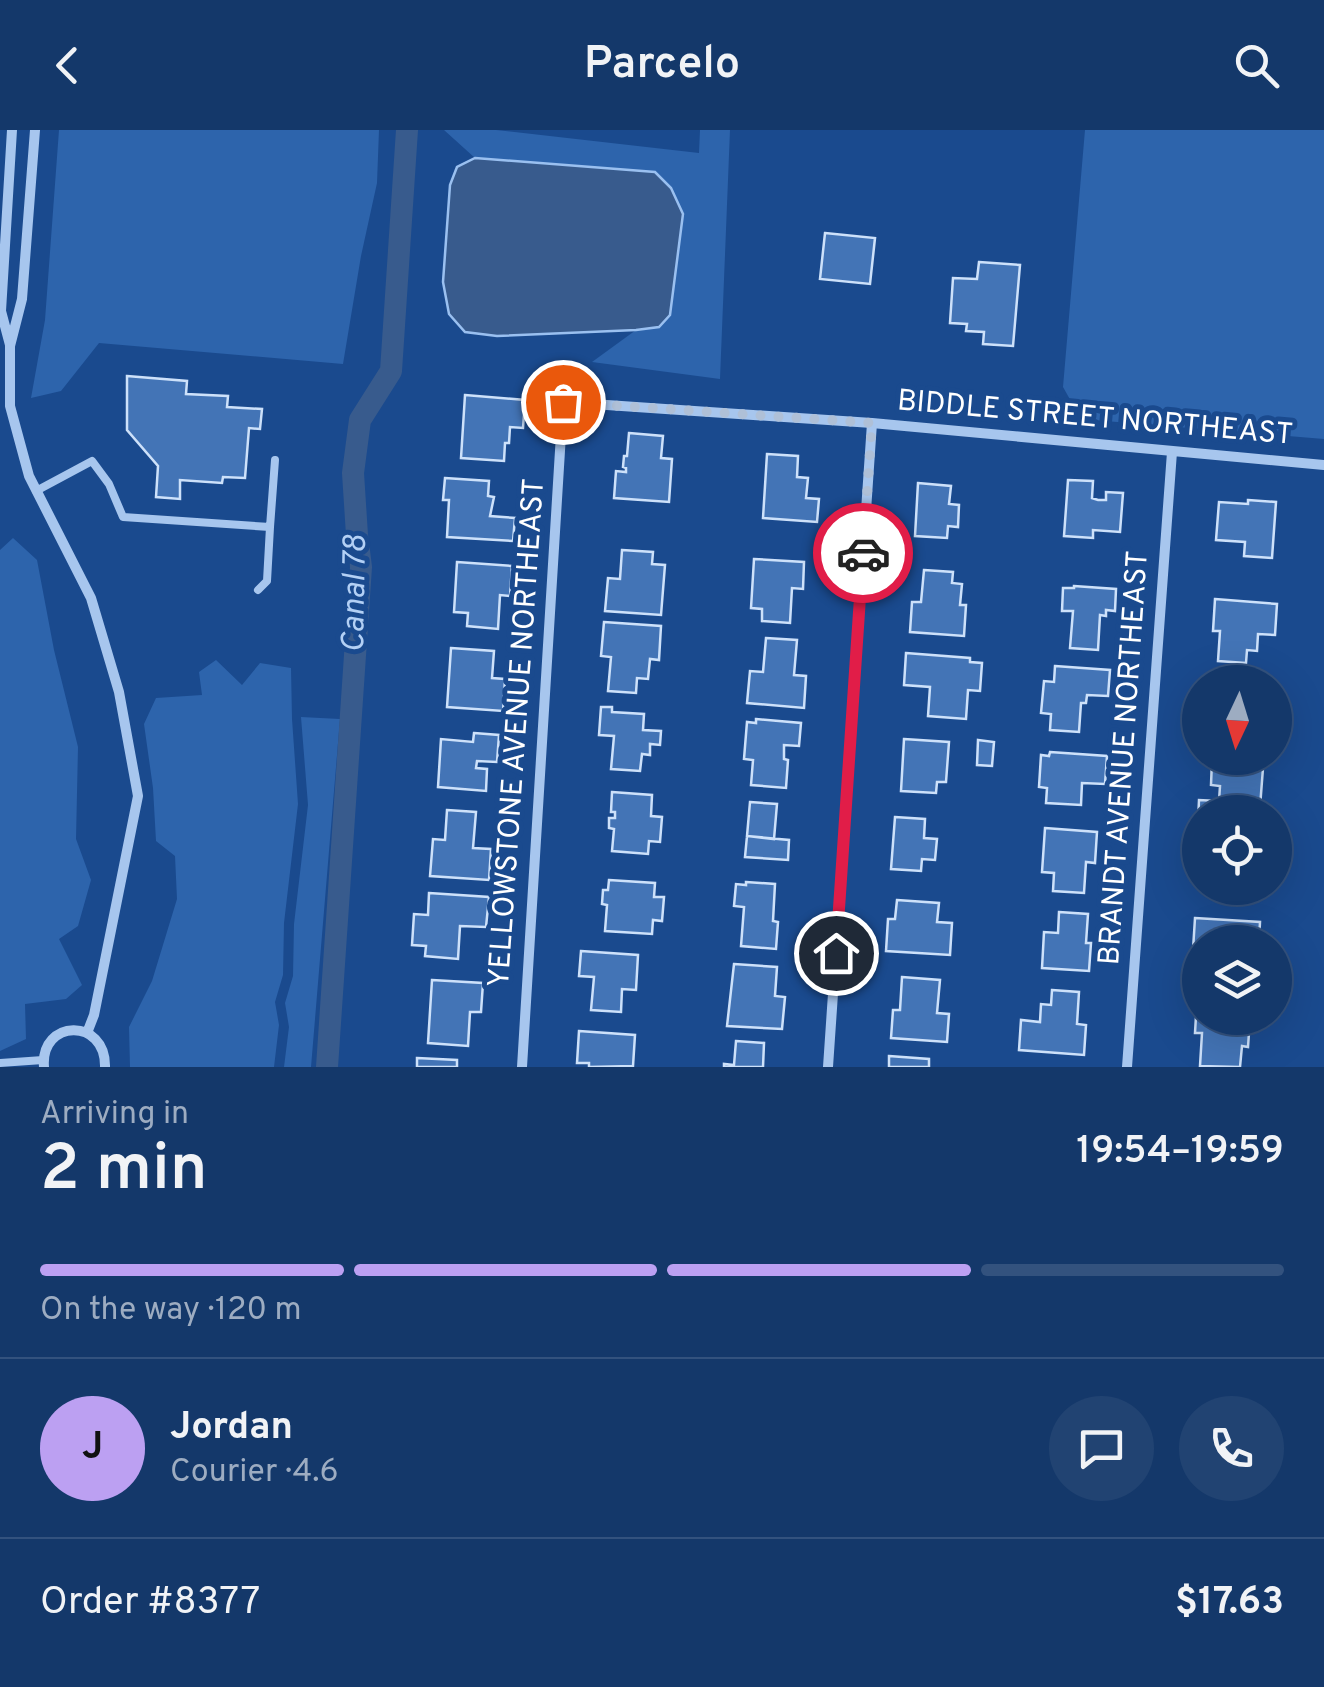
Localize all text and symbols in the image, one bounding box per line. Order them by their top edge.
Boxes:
text: Parcelo [584,37,740,94]
icon: back [40,38,95,93]
icon: search [1229,38,1284,93]
pin [521,360,606,445]
icon: bag [536,375,591,430]
street label: BIDDLE STREET NORTHEAST [895,383,1295,455]
street label: YELLOWSTONE AVENUE NORTHEAST [482,477,554,989]
courier [813,503,913,603]
icon: car [836,526,891,581]
water label: Canal 78 [335,534,377,653]
street label: BRANDT AVENUE NORTHEAST [1092,549,1158,967]
north arrow [1182,665,1292,775]
map controls [1182,665,1292,1035]
button: locate [1182,795,1292,905]
pin [794,911,879,996]
button: layers [1182,925,1292,1035]
icon: home [809,926,864,981]
text: Arriving in [40,1095,189,1135]
text: 19:54–19:59 [1076,1128,1284,1177]
text: 2 min [40,1131,208,1213]
text: On the way · 120 m [40,1291,302,1331]
button: chat [1049,1396,1154,1501]
button: phone [1179,1396,1284,1501]
text: Jordan [170,1404,293,1453]
text: J [82,1424,103,1473]
text: Courier · 4.6 [170,1453,339,1493]
text: Order #8377 [40,1579,260,1628]
text: $17.63 [1175,1579,1284,1628]

